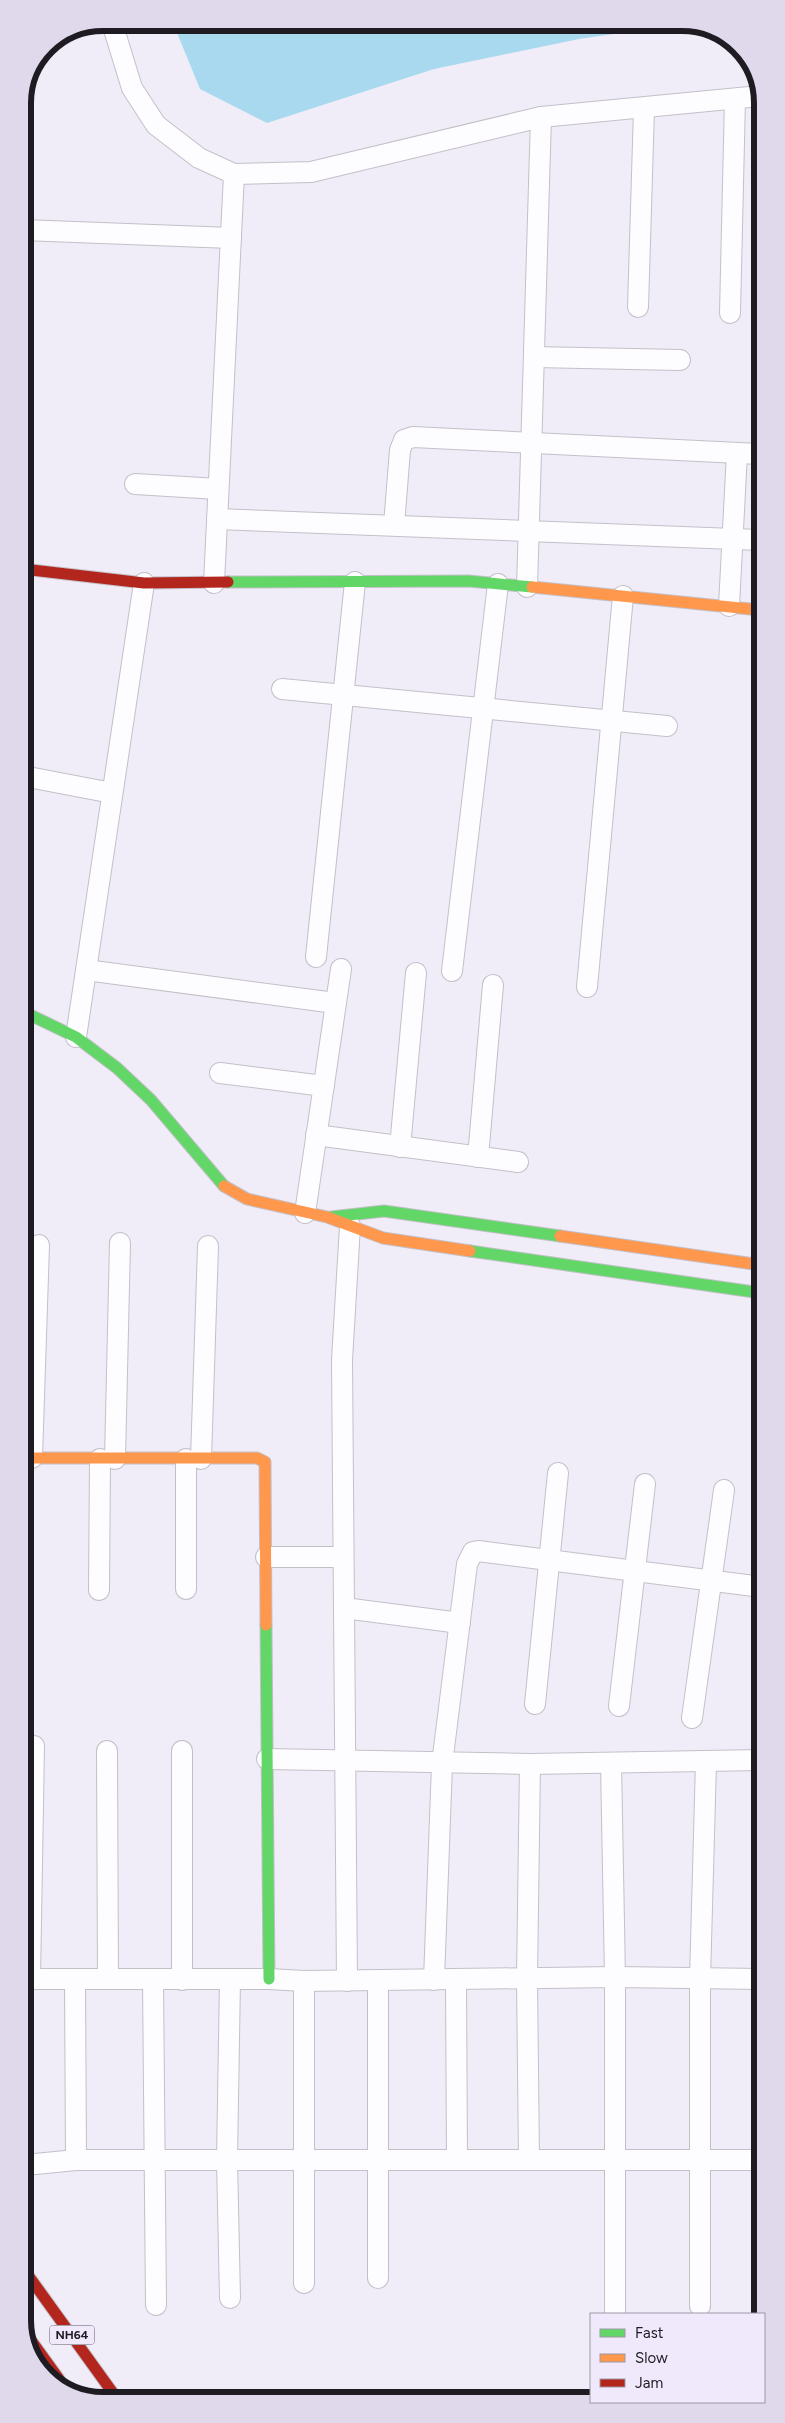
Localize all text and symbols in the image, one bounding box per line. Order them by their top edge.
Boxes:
legend [590,2313,765,2403]
text: Fast [635,2324,664,2342]
road number: NH64 [50,2326,94,2344]
text: Slow [635,2349,668,2367]
text: Jam [635,2374,663,2392]

